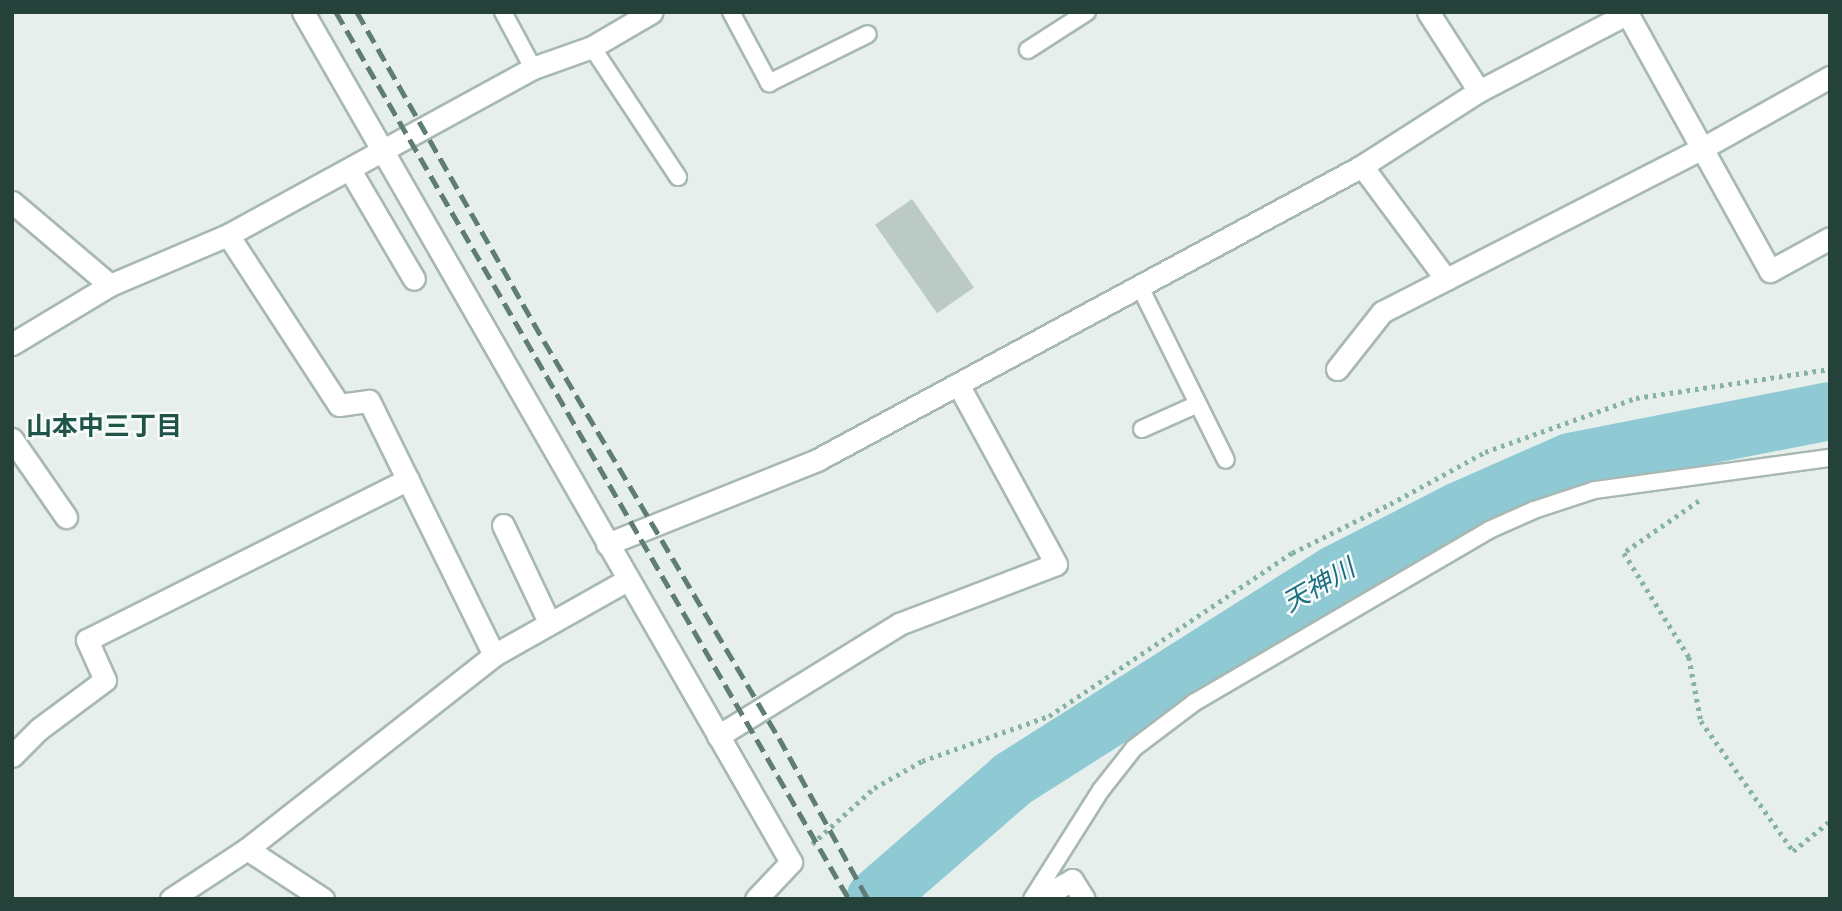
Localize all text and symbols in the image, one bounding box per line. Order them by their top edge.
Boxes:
district label: 山本中三丁目 [26,411,182,443]
water label: 天神川 [1277,553,1361,619]

